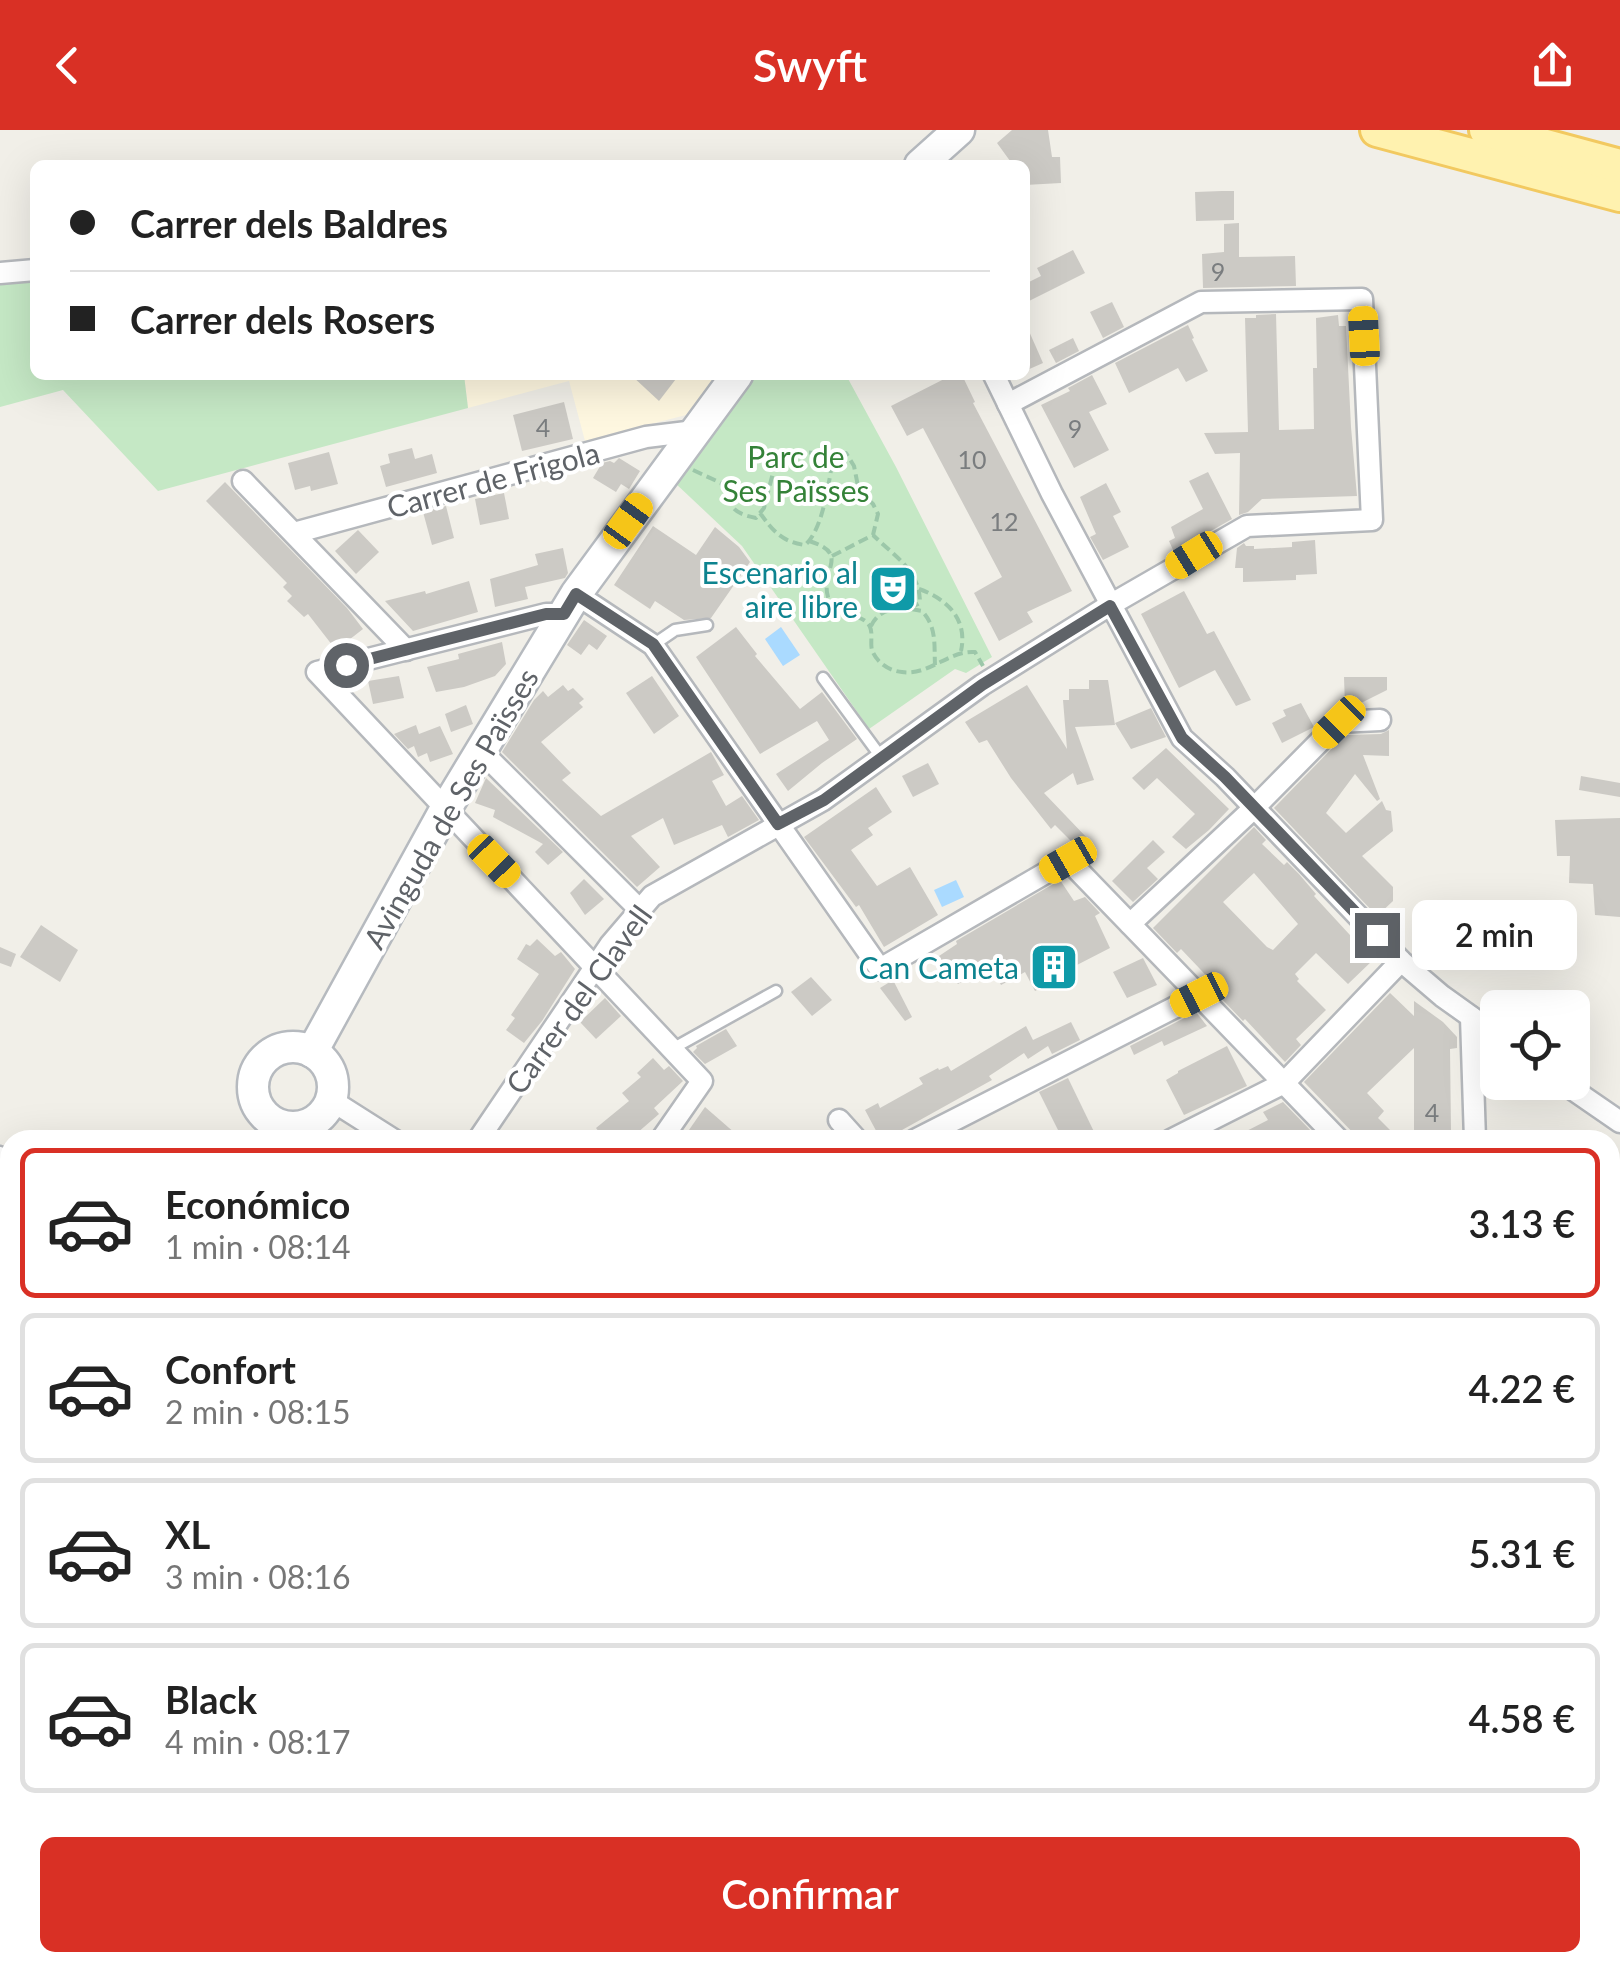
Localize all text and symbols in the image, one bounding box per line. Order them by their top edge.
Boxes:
icon: back [40,38,95,93]
text: Swyft [753,38,867,92]
icon: share [1525,38,1580,93]
text: Carrer dels Baldres [130,200,448,246]
house number: 9 [1211,256,1225,286]
text: Carrer dels Rosers [130,296,435,342]
car [1347,305,1381,367]
house number: 4 [536,412,550,442]
house number: 9 [1068,413,1082,443]
street label: Carrer de Frigola [383,433,603,525]
park label: Parc de Ses Païsses [722,438,870,508]
house number: 10 [957,444,987,474]
car [598,488,658,554]
house number: 12 [989,506,1019,536]
car [1161,526,1227,584]
place label: Escenario al aire libre [702,554,858,624]
theatre icon: Escenario al aire libre [867,563,919,615]
route start [324,643,369,688]
street label: Avinguda de Ses Païsses [355,661,545,955]
car [1307,690,1371,754]
car [462,829,526,893]
car [1035,832,1101,888]
street label: Carrer del Clavell [498,898,658,1100]
callout: 2 min [1412,900,1577,970]
route end [1355,913,1400,958]
text: 2 min [1455,915,1534,954]
building icon: Can Cameta [1028,941,1080,993]
place label: Can Cameta [859,949,1019,985]
car [1165,968,1233,1022]
map controls [1480,990,1590,1100]
button: locate [1480,990,1590,1100]
house number: 4 [1425,1097,1439,1127]
icon: car [45,1178,135,1268]
text: Económico [165,1181,350,1227]
text: 3.13 € [1468,1200,1575,1246]
text: 1 min · 08:14 [165,1227,351,1266]
icon: car [45,1343,135,1433]
text: Confort [165,1346,296,1392]
text: 4.22 € [1468,1365,1575,1411]
text: 2 min · 08:15 [165,1392,351,1431]
icon: car [45,1508,135,1598]
text: XL [165,1511,210,1557]
text: 5.31 € [1468,1530,1575,1576]
text: 3 min · 08:16 [165,1557,351,1596]
icon: car [45,1673,135,1763]
text: Black [165,1676,257,1722]
text: 4.58 € [1468,1695,1575,1741]
text: 4 min · 08:17 [165,1722,351,1761]
button: Confirmar [40,1837,1580,1952]

